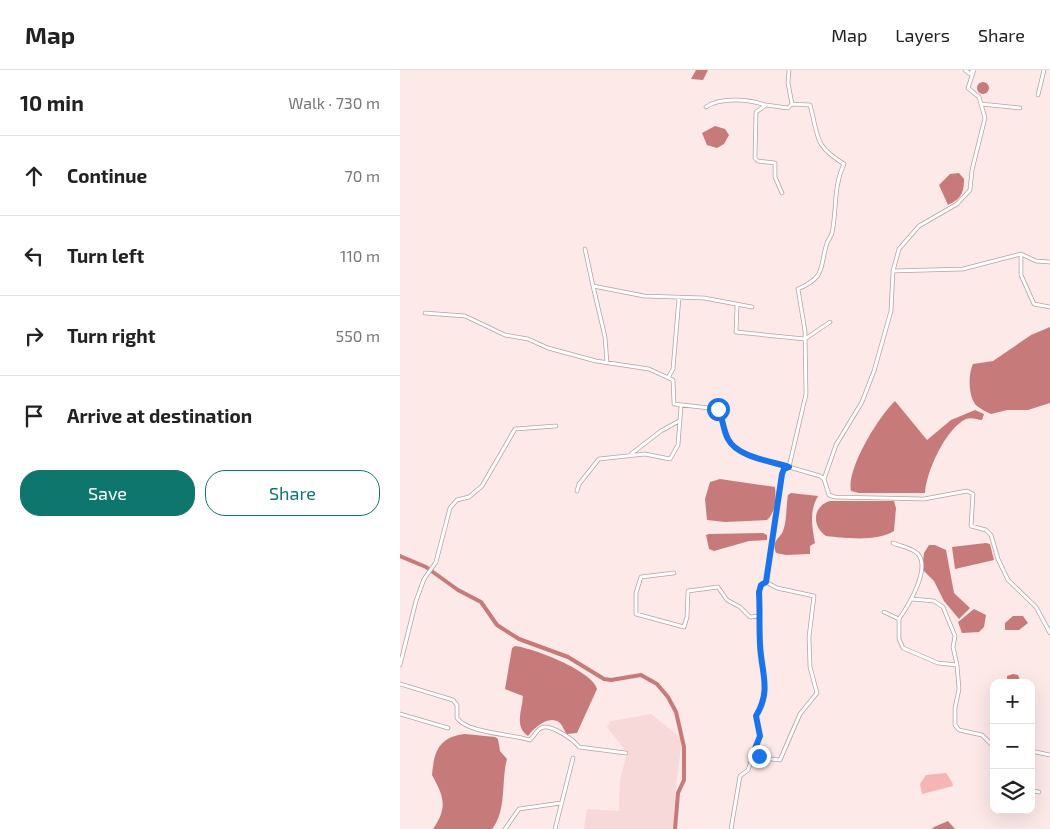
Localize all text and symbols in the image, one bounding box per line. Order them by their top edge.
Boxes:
text: Map [25,20,75,49]
text: Map [831,24,867,46]
text: Layers [895,24,950,46]
text: Share [978,24,1025,46]
text: 10 min [20,90,84,115]
text: Walk · 730 m [288,93,380,112]
icon: ahead [20,162,48,190]
text: Continue [67,164,147,187]
text: 70 m [345,166,380,185]
icon: left [20,242,48,270]
text: Turn left [67,244,144,267]
text: 110 m [340,246,380,265]
icon: right [20,322,48,350]
text: Turn right [67,324,155,347]
text: 550 m [336,326,380,345]
route start [707,398,730,421]
icon: arrive [20,402,48,430]
text: Arrive at destination [67,404,252,427]
button: Save [20,470,195,516]
button: Share [205,470,380,516]
map controls [990,679,1035,814]
button: + [990,679,1035,724]
button: − [990,724,1035,769]
route end [748,745,771,768]
button: layers [990,769,1035,814]

